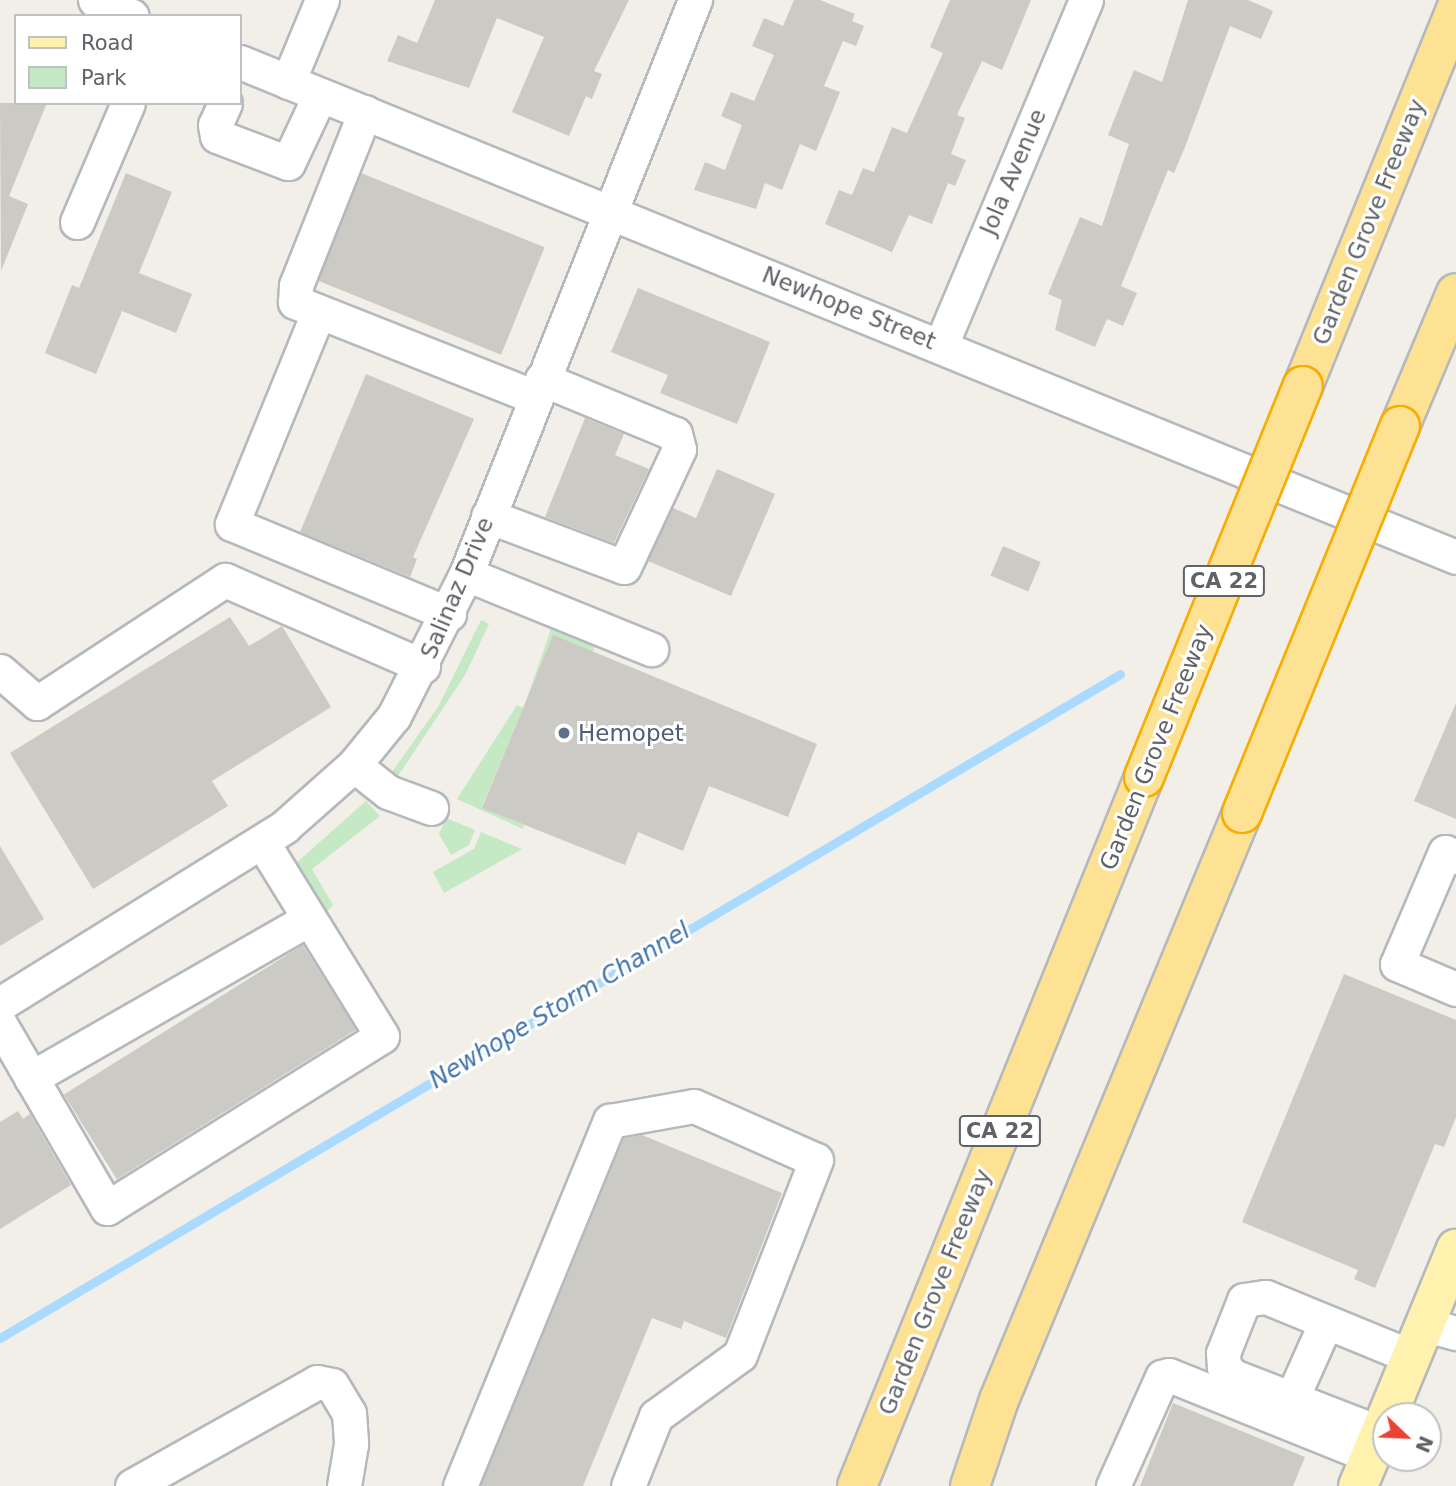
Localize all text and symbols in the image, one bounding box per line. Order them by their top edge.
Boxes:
legend [14,14,242,105]
text: Road [81,31,134,55]
text: Park [81,66,126,90]
street label: Garden Grove Freeway [1307,95,1431,349]
street label: Jola Avenue [974,105,1052,239]
street label: Newhope Street [758,261,940,355]
street label: Salinaz Drive [415,513,499,663]
road number: CA 22 [1182,564,1266,598]
street label: Garden Grove Freeway [1094,620,1218,874]
place label: Hemopet [578,719,684,747]
marker: Hemopet [556,725,572,741]
water label: Newhope Storm Channel [425,917,695,1095]
road number: CA 22 [958,1114,1042,1148]
street label: Garden Grove Freeway [873,1165,997,1419]
north arrow [1372,1402,1442,1472]
text: N [1411,1433,1438,1456]

